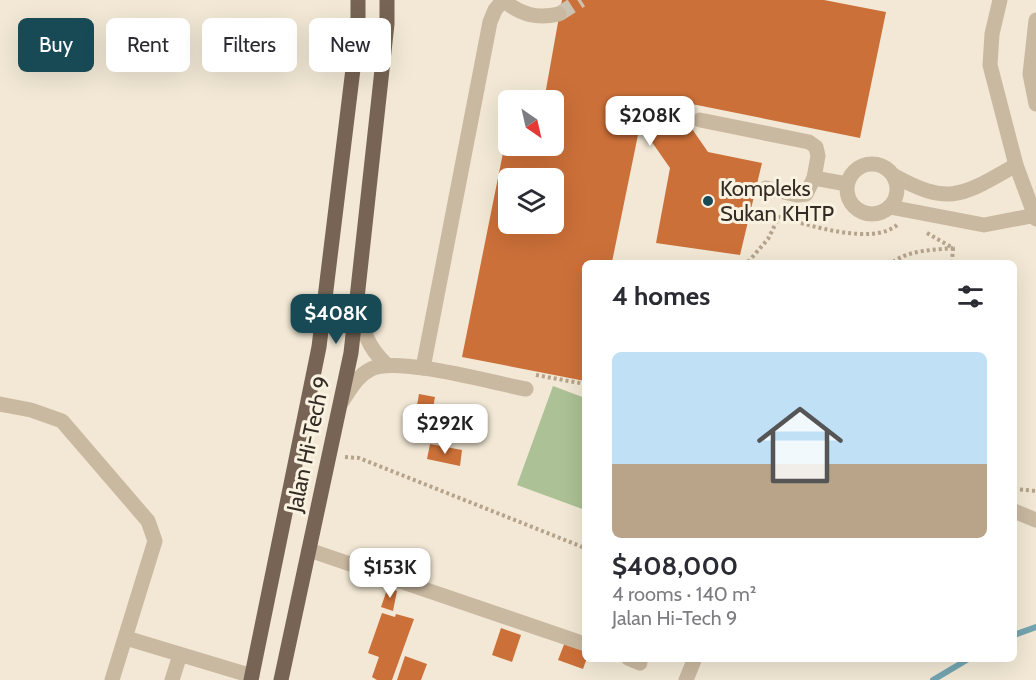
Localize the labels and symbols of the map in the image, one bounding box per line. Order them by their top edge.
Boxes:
north arrow [498,90,564,156]
pin: $208K [608,96,692,147]
place label: Kompleks Sukan KHTP [720,175,835,227]
marker: Kompleks Sukan KHTP [701,194,715,208]
pin: $408K [294,294,378,345]
street label: Jalan Hi-Tech 9 [281,374,336,515]
pin: $292K [403,404,487,455]
pin: $153K [348,548,432,599]

